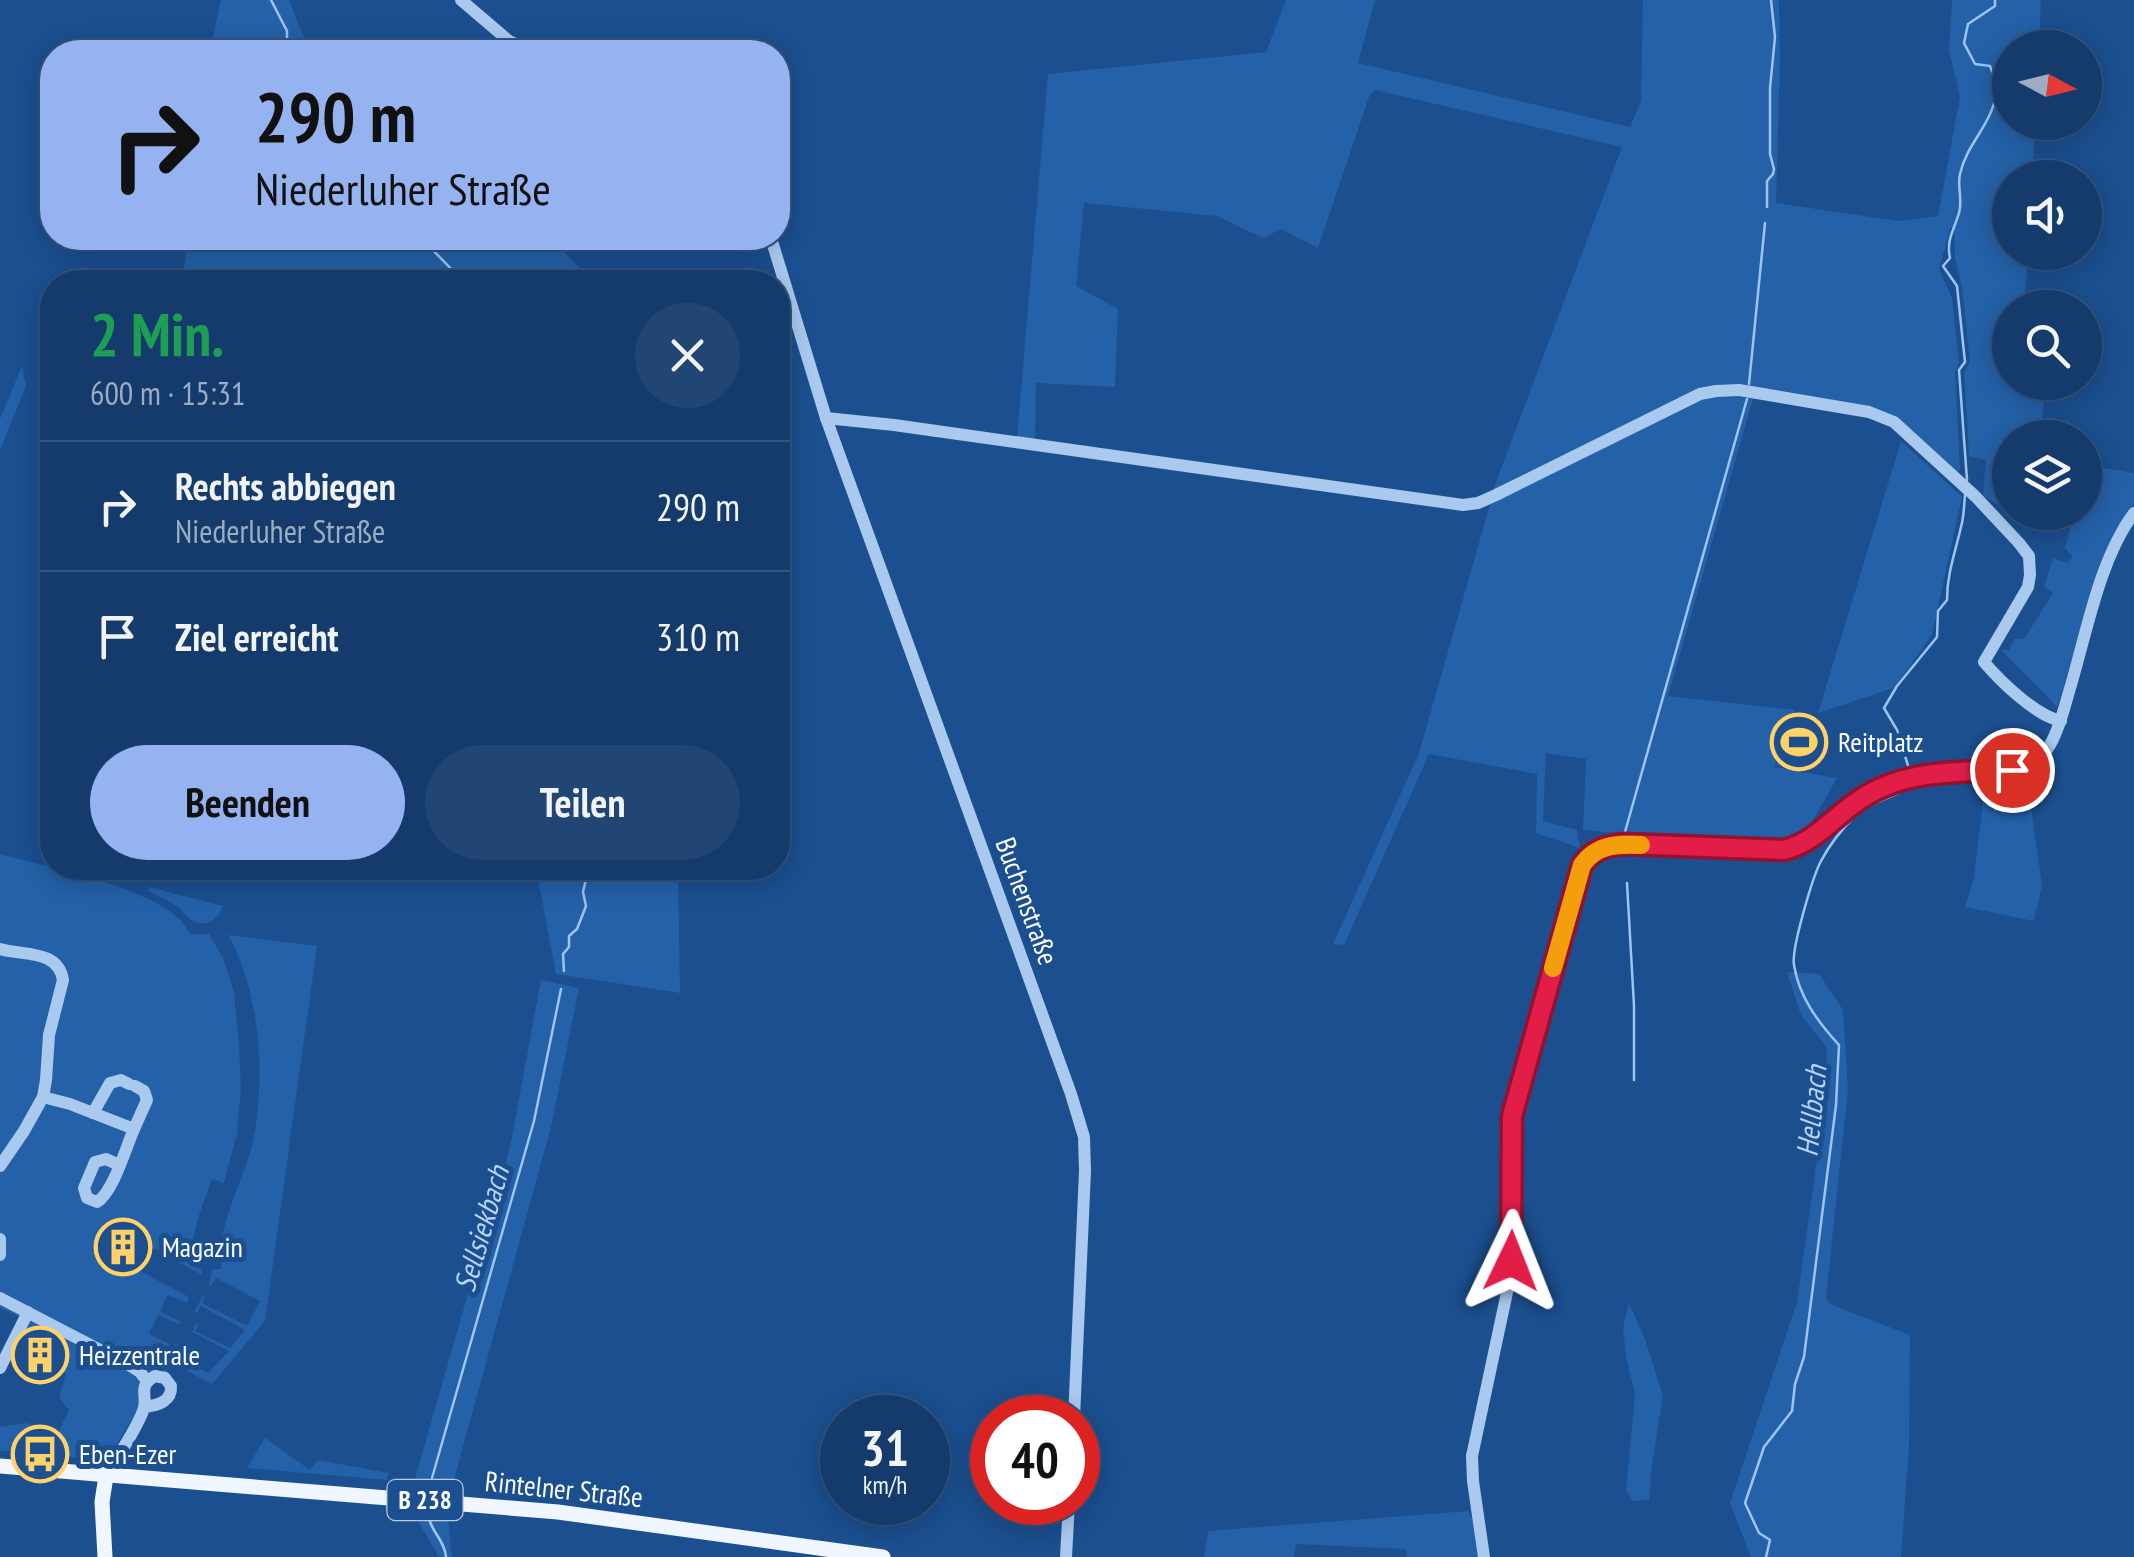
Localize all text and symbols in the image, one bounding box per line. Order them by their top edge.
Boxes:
north arrow [1992,30,2102,140]
map controls [1992,30,2102,530]
text: 290 m [255,71,416,161]
icon: right [90,80,220,210]
text: Niederluher Straße [255,159,551,217]
button: sound [1992,160,2102,270]
button: search [1992,290,2102,400]
text: 2 Min. [90,295,224,373]
button: close [635,303,740,408]
text: 600 m · 15:31 [90,372,245,414]
button: layers [1992,420,2102,530]
text: Rechts abbiegen [175,461,396,510]
icon: right [90,479,145,534]
text: 290 m [656,482,740,531]
text: Niederluher Straße [175,510,385,552]
icon: arrive [90,609,145,664]
text: Ziel erreicht [175,612,339,661]
text: 310 m [656,612,740,661]
sports icon: Reitplatz [1769,712,1829,772]
place label: Reitplatz [1838,723,1923,760]
pin [1970,728,2055,813]
icon: arrive [1985,743,2040,798]
button: Beenden [90,745,405,860]
button: Teilen [425,745,740,860]
street label: Buchenstraße [987,832,1068,970]
water label: Hellbach [1786,1062,1835,1158]
water label: Sellsiekbach [444,1160,518,1296]
position arrow [1459,1209,1563,1313]
building icon: Magazin [93,1217,153,1277]
place label: Magazin [162,1228,243,1265]
building icon: Heizzentrale [10,1325,70,1385]
place label: Heizzentrale [79,1336,200,1373]
speed limit sign: 40 [970,1395,1100,1525]
text: 31 [861,1415,909,1480]
bus stop icon: Eben-Ezer [10,1424,70,1484]
place label: Eben-Ezer [79,1435,176,1472]
street label: Rintelner Straße [483,1462,645,1515]
text: km/h [863,1469,907,1501]
road number: B 238 [388,1480,462,1520]

